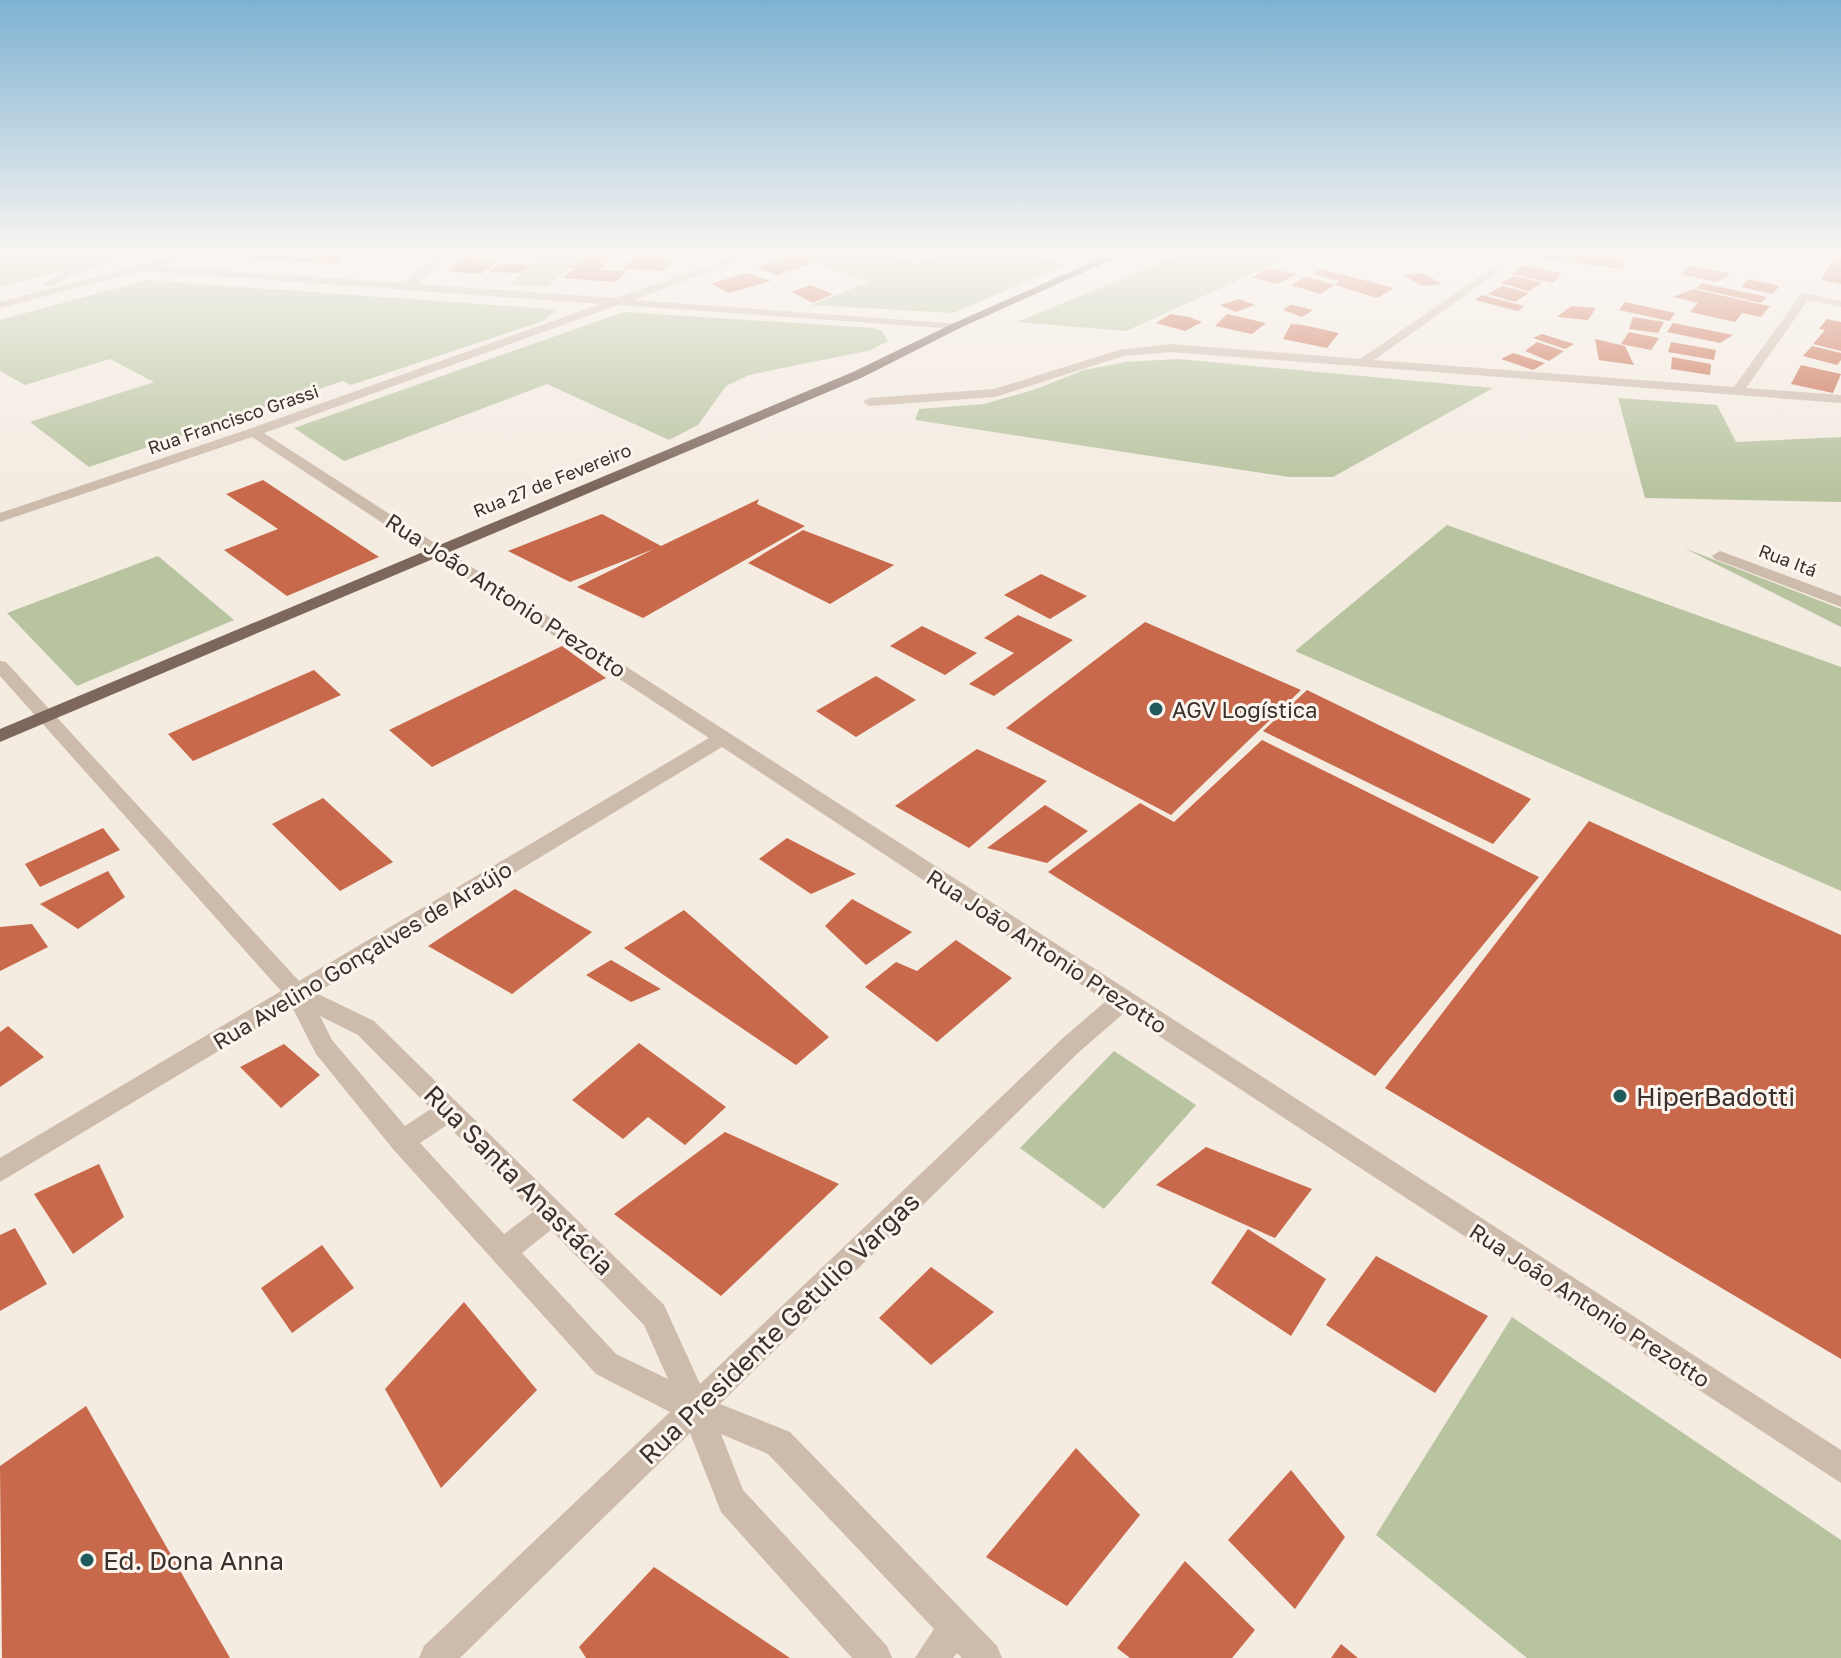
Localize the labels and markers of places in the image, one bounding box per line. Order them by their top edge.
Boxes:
place label: AGV Logística [1172,696,1317,723]
marker: AGV Logística [1147,700,1165,718]
place label: HiperBadotti [1636,1081,1795,1112]
marker: HiperBadotti [1611,1087,1629,1105]
place label: Ed. Dona Anna [103,1545,284,1576]
marker: Ed. Dona Anna [78,1551,96,1569]

